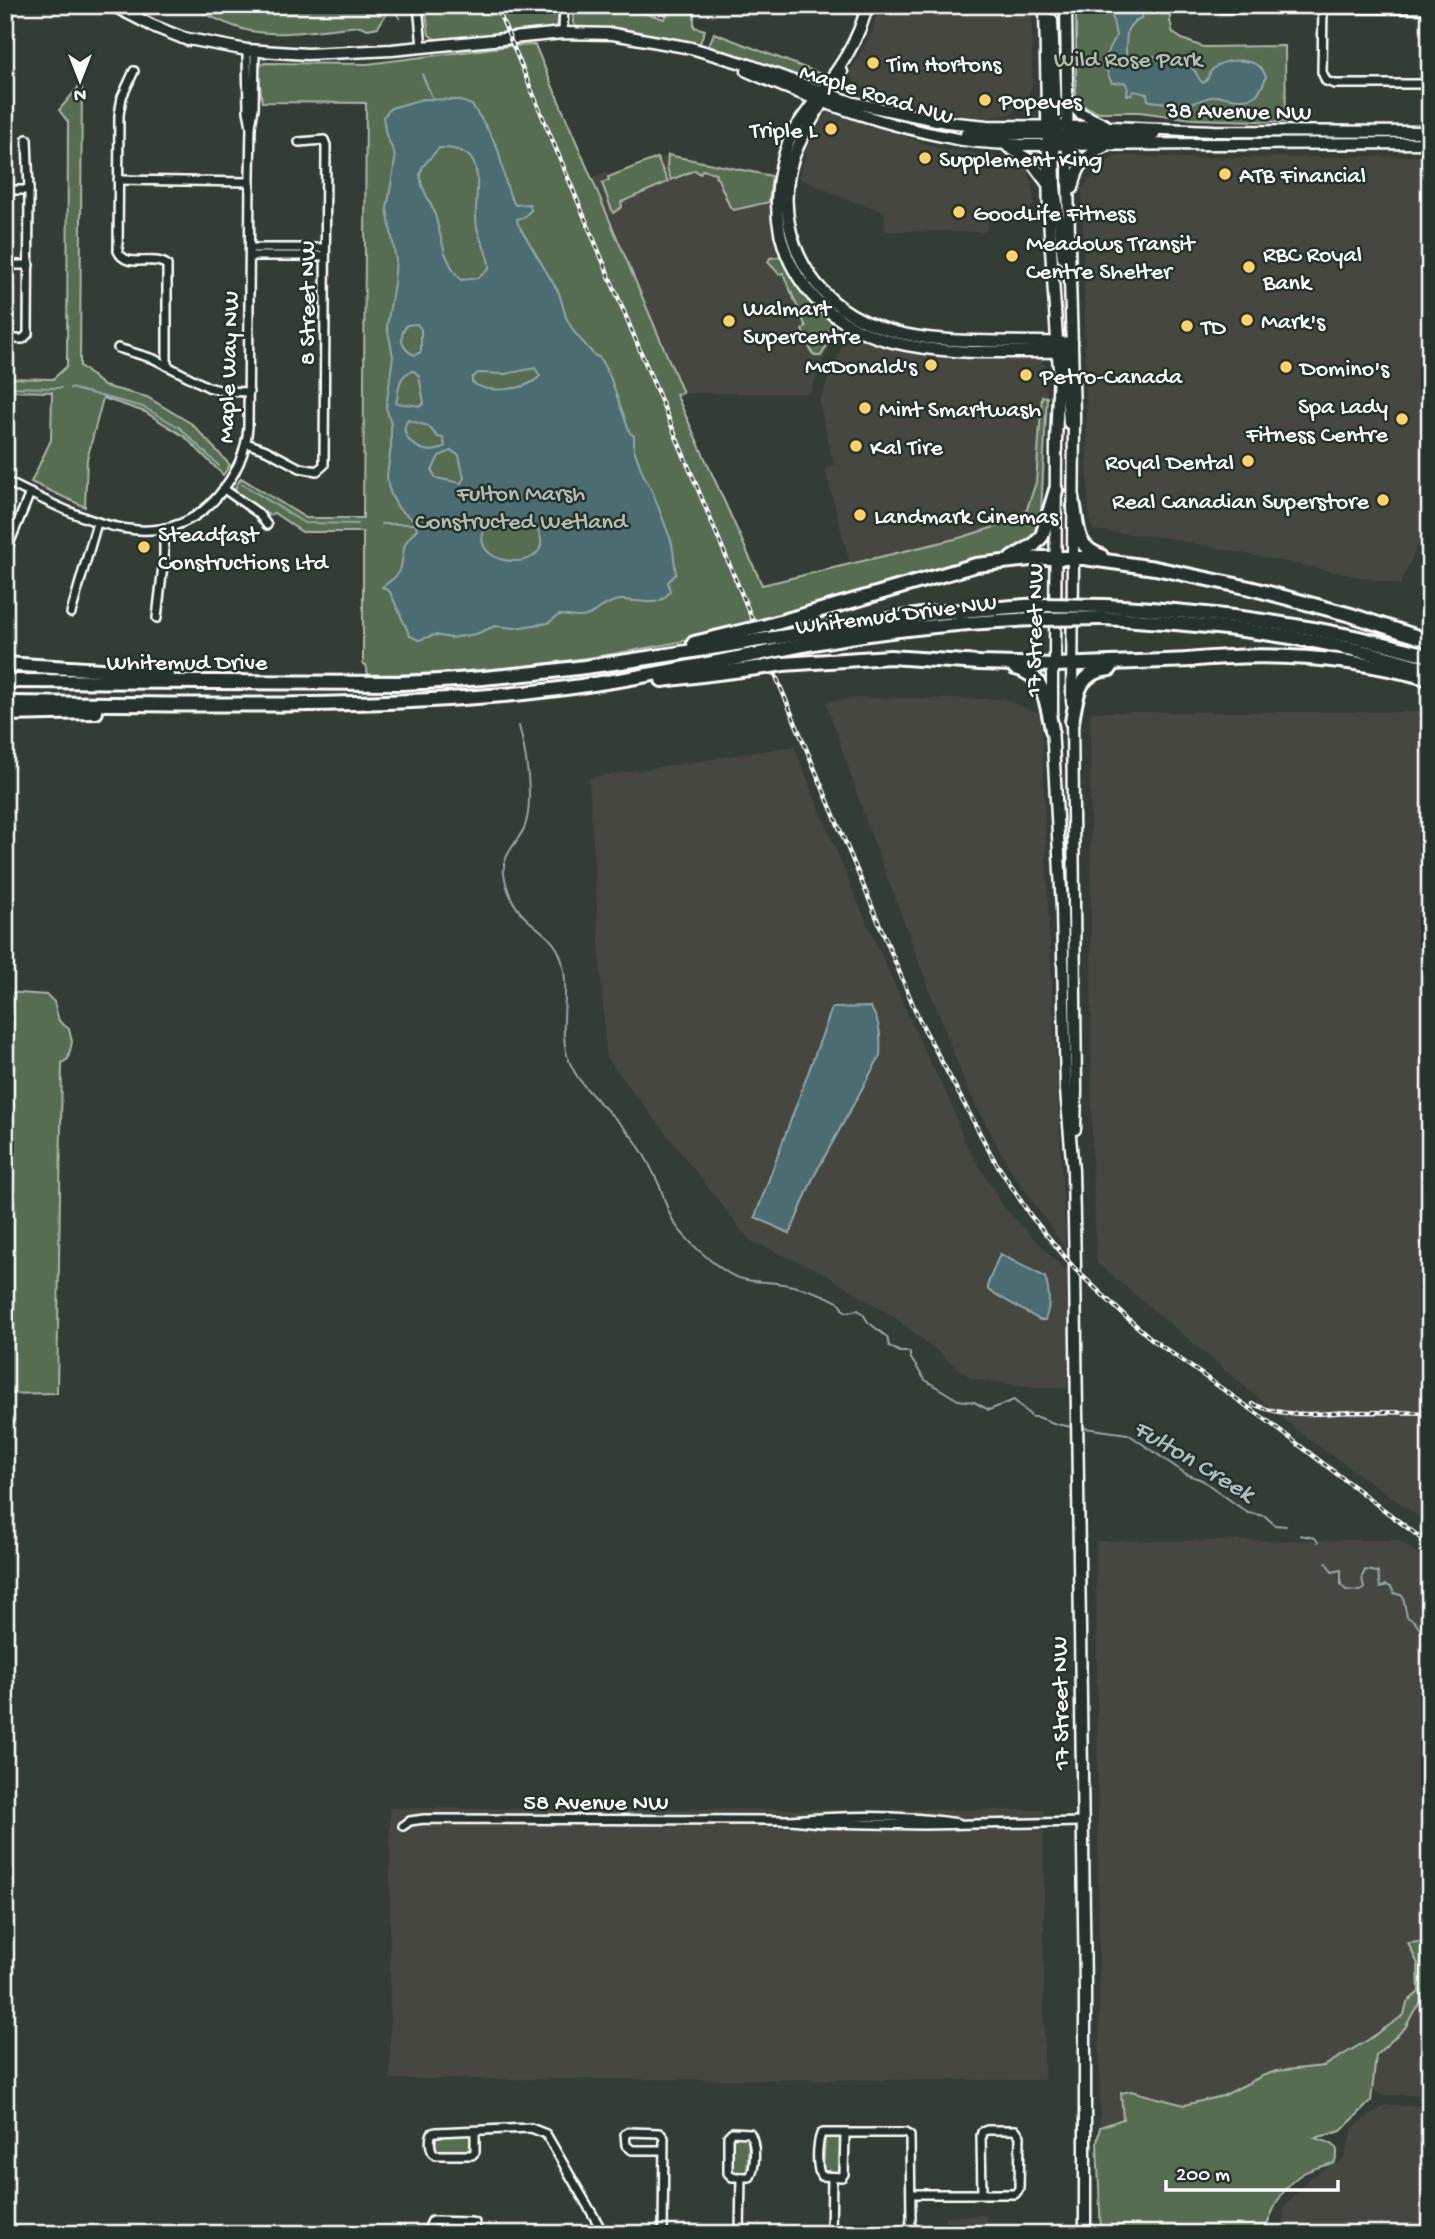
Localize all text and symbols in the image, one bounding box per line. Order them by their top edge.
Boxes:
north arrow [46,46,116,116]
park label: Wild Rose Park [1054,47,1204,76]
place label: Tim Hortons [885,52,1002,81]
marker: Tim Hortons [865,55,881,71]
street label: Maple Road NW [796,59,956,134]
text: N [74,82,86,105]
place label: Popeyes [998,89,1083,118]
marker: Popeyes [977,92,993,108]
street label: 38 Avenue NW [1165,98,1312,129]
place label: Triple L [748,118,818,147]
marker: Triple L [823,121,839,137]
place label: Supplement King [939,147,1102,176]
marker: Supplement King [917,150,933,166]
place label: ATB Financial [1239,163,1366,192]
marker: ATB Financial [1217,166,1233,182]
place label: GoodLife Fitness [973,201,1136,230]
marker: GoodLife Fitness [951,204,967,220]
place label: Meadows Transit Centre Shelter [1026,231,1196,288]
street label: 8 Street NW [295,241,324,365]
place label: RBC Royal Bank [1262,242,1362,299]
marker: Meadows Transit Centre Shelter [1004,248,1020,264]
marker: RBC Royal Bank [1241,259,1257,275]
street label: Maple Way NW [213,290,248,444]
place label: Walmart Supercentre [743,296,861,353]
place label: Mark's [1261,309,1326,338]
marker: Mark's [1239,312,1255,328]
marker: Walmart Supercentre [721,313,737,329]
place label: TD [1199,315,1226,344]
marker: TD [1179,318,1195,334]
place label: McDonald's [805,354,918,383]
place label: Domino's [1298,356,1390,385]
marker: McDonald's [923,357,939,373]
marker: Domino's [1278,359,1294,375]
place label: Petro-Canada [1039,364,1183,393]
marker: Petro-Canada [1018,367,1034,383]
place label: Spa Lady Fitness Centre [1245,394,1389,451]
place label: Mint Smartwash [879,397,1041,426]
marker: Mint Smartwash [857,400,873,416]
marker: Spa Lady Fitness Centre [1394,411,1410,427]
place label: Kal Tire [870,435,943,464]
marker: Kal Tire [848,438,864,454]
place label: Royal Dental [1105,450,1234,479]
marker: Royal Dental [1240,453,1256,469]
park label: Fulton Marsh Constructed Wetland [415,481,629,538]
place label: Real Canadian Superstore [1112,489,1370,518]
marker: Real Canadian Superstore [1375,492,1391,508]
place label: Landmark Cinemas [874,504,1059,533]
marker: Landmark Cinemas [852,507,868,523]
place label: Steadfast Constructions Ltd [158,522,329,579]
marker: Steadfast Constructions Ltd [136,539,152,555]
street label: 17 Street NW [1021,563,1052,698]
street label: Whitemud Drive NW [794,590,999,643]
street label: Whitemud Drive [106,650,268,679]
water label: Fulton Creek [1127,1415,1261,1512]
street label: 17 Street NW [1047,1636,1078,1771]
street label: 58 Avenue NW [523,1790,669,1819]
scale bar [1166,2148,1337,2192]
text: 200 m [1176,2164,1230,2189]

